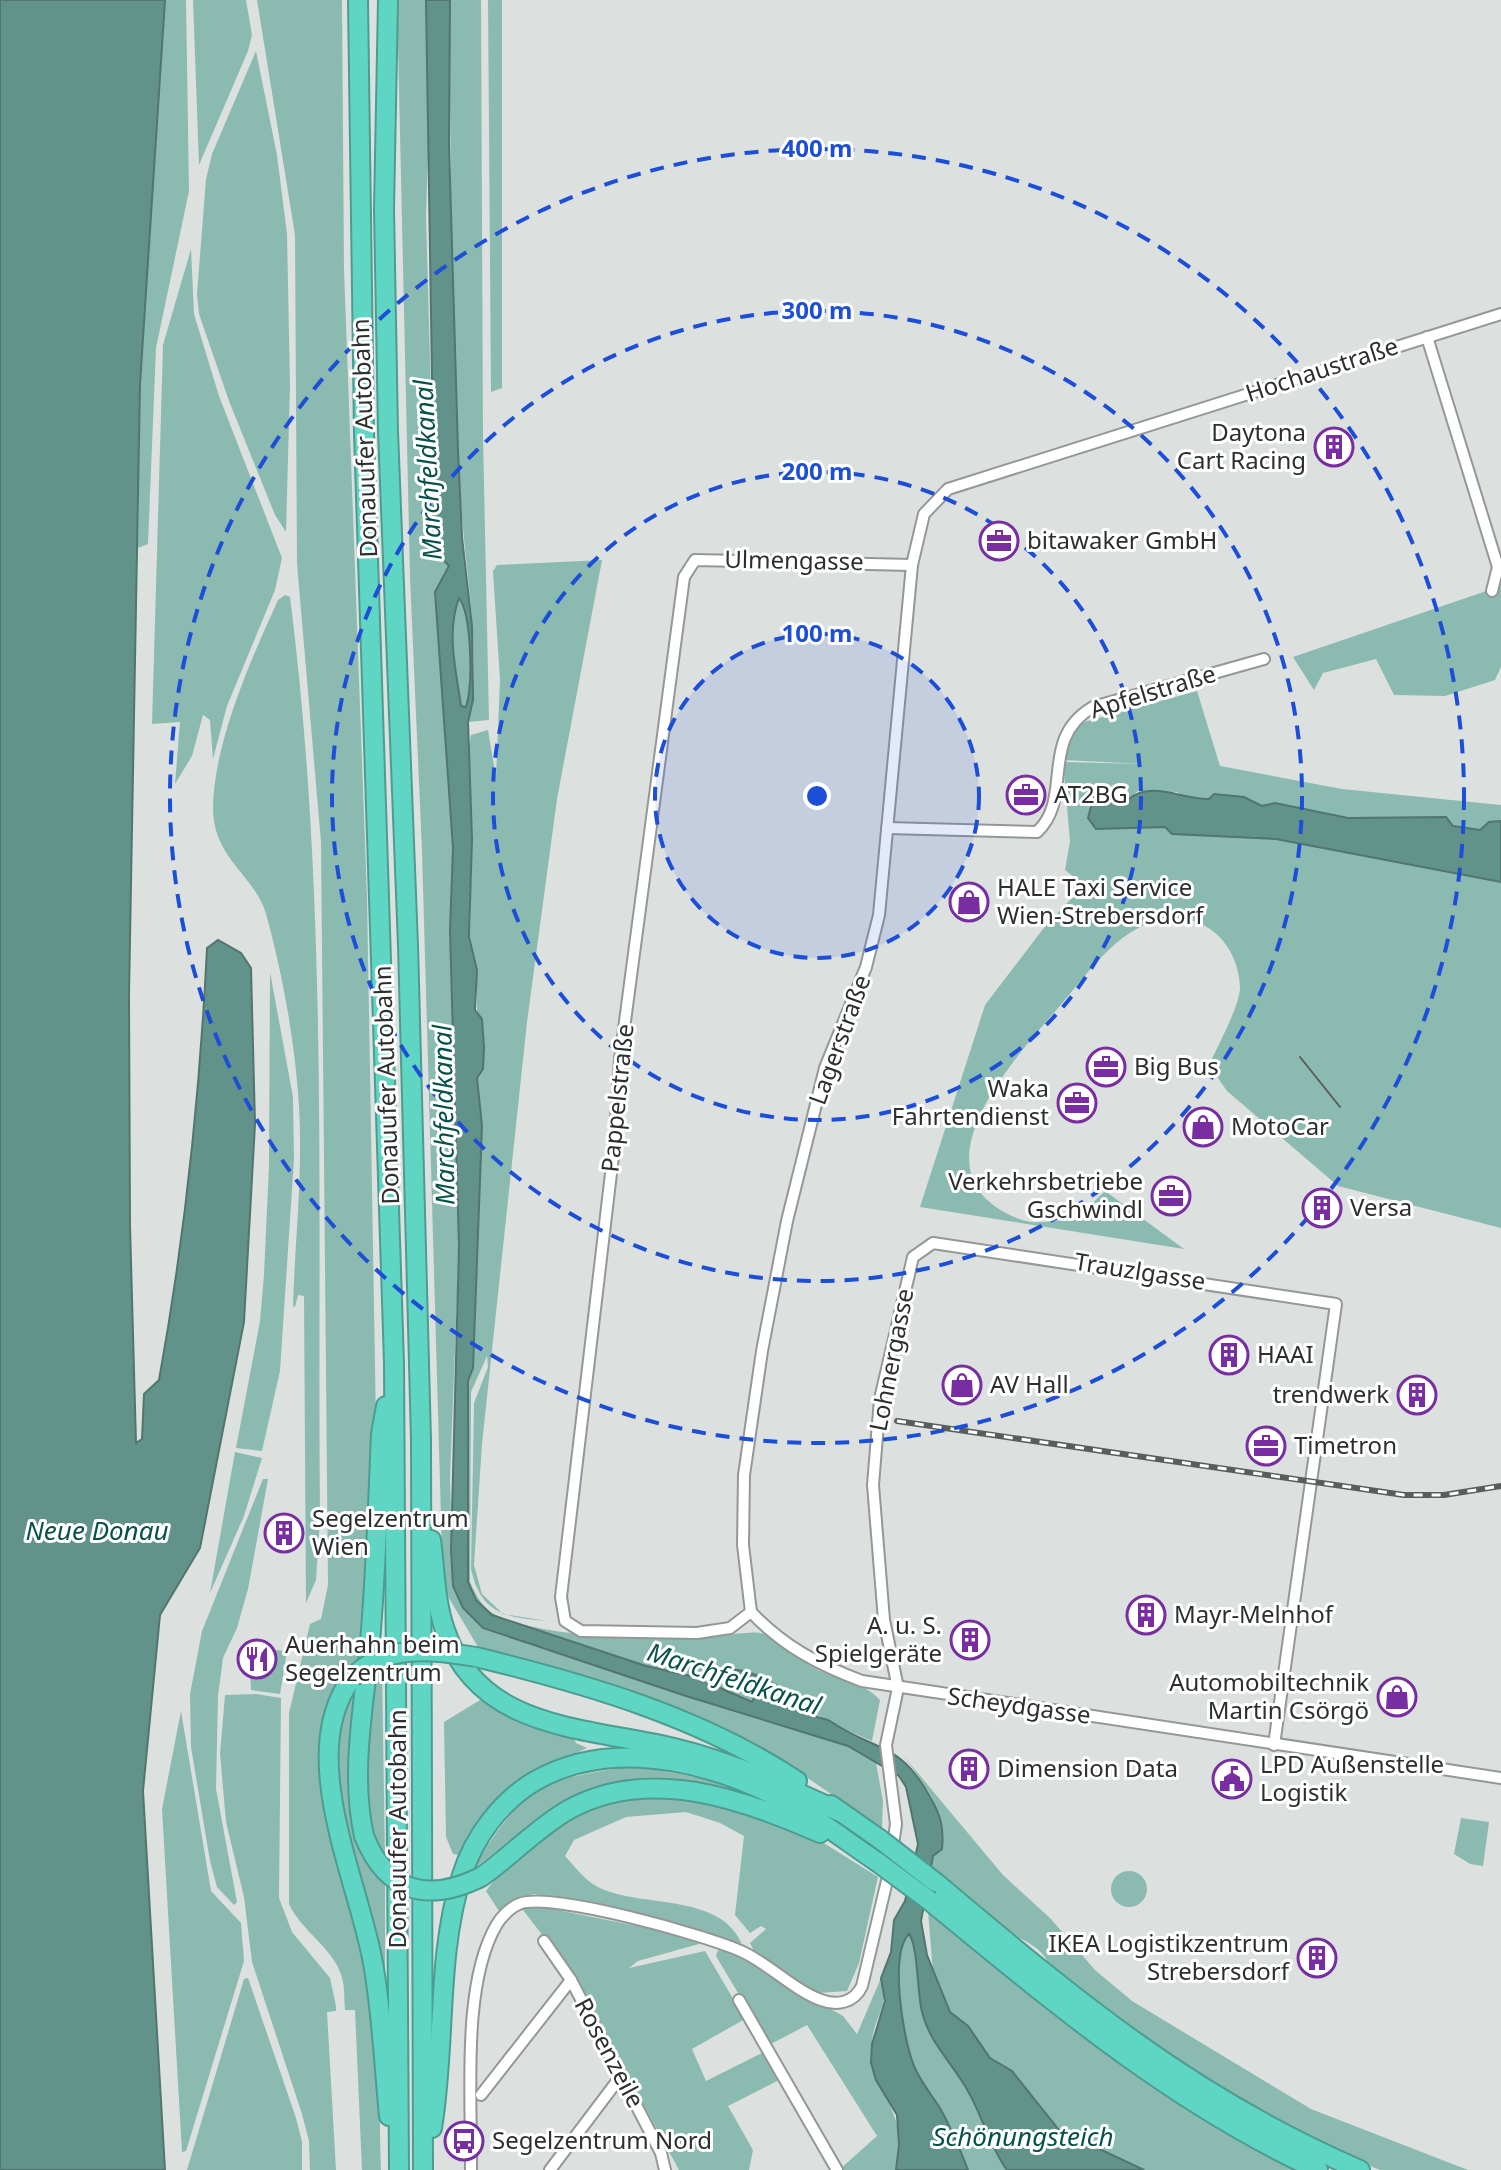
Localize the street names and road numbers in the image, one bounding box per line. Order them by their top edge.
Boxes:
street label: Donauufer Autobahn [343,318,384,558]
street label: Hochaustraße [1241,328,1402,409]
street label: Ulmengasse [724,542,864,577]
street label: Apfelstraße [1086,656,1219,725]
street label: Donauufer Autobahn [365,965,406,1205]
street label: Lagerstraße [800,970,877,1109]
street label: Pappelstraße [592,1022,641,1174]
street label: Trauzlgasse [1072,1244,1208,1297]
street label: Lohnergasse [861,1286,921,1434]
street label: Scheydgasse [945,1678,1093,1731]
street label: Donauufer Autobahn [380,1709,413,1949]
street label: Rosenzeile [568,1992,653,2113]

